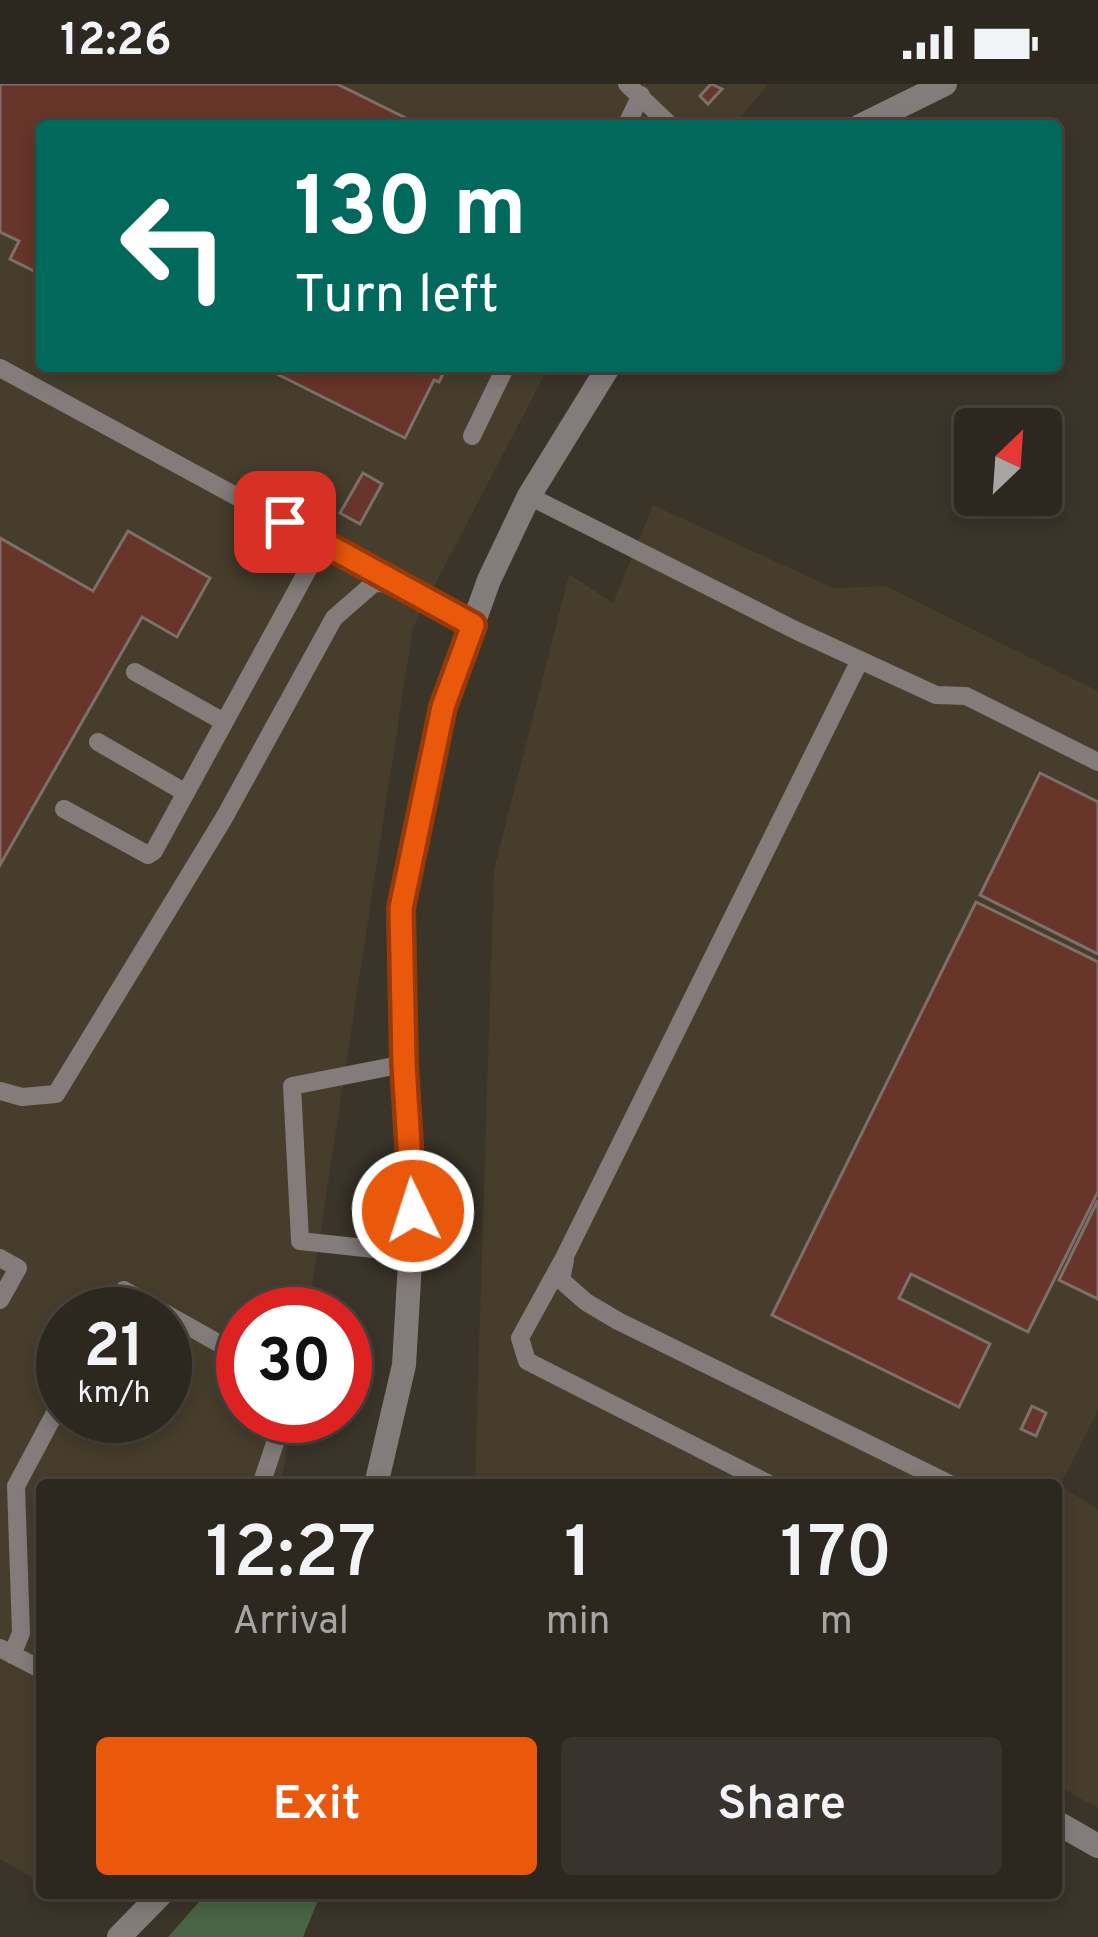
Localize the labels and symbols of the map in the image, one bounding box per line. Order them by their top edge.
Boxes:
north arrow [954,408,1062,516]
pin [234,471,336,573]
position arrow [350,1148,476,1274]
speed limit sign: 30 [216,1287,372,1443]

